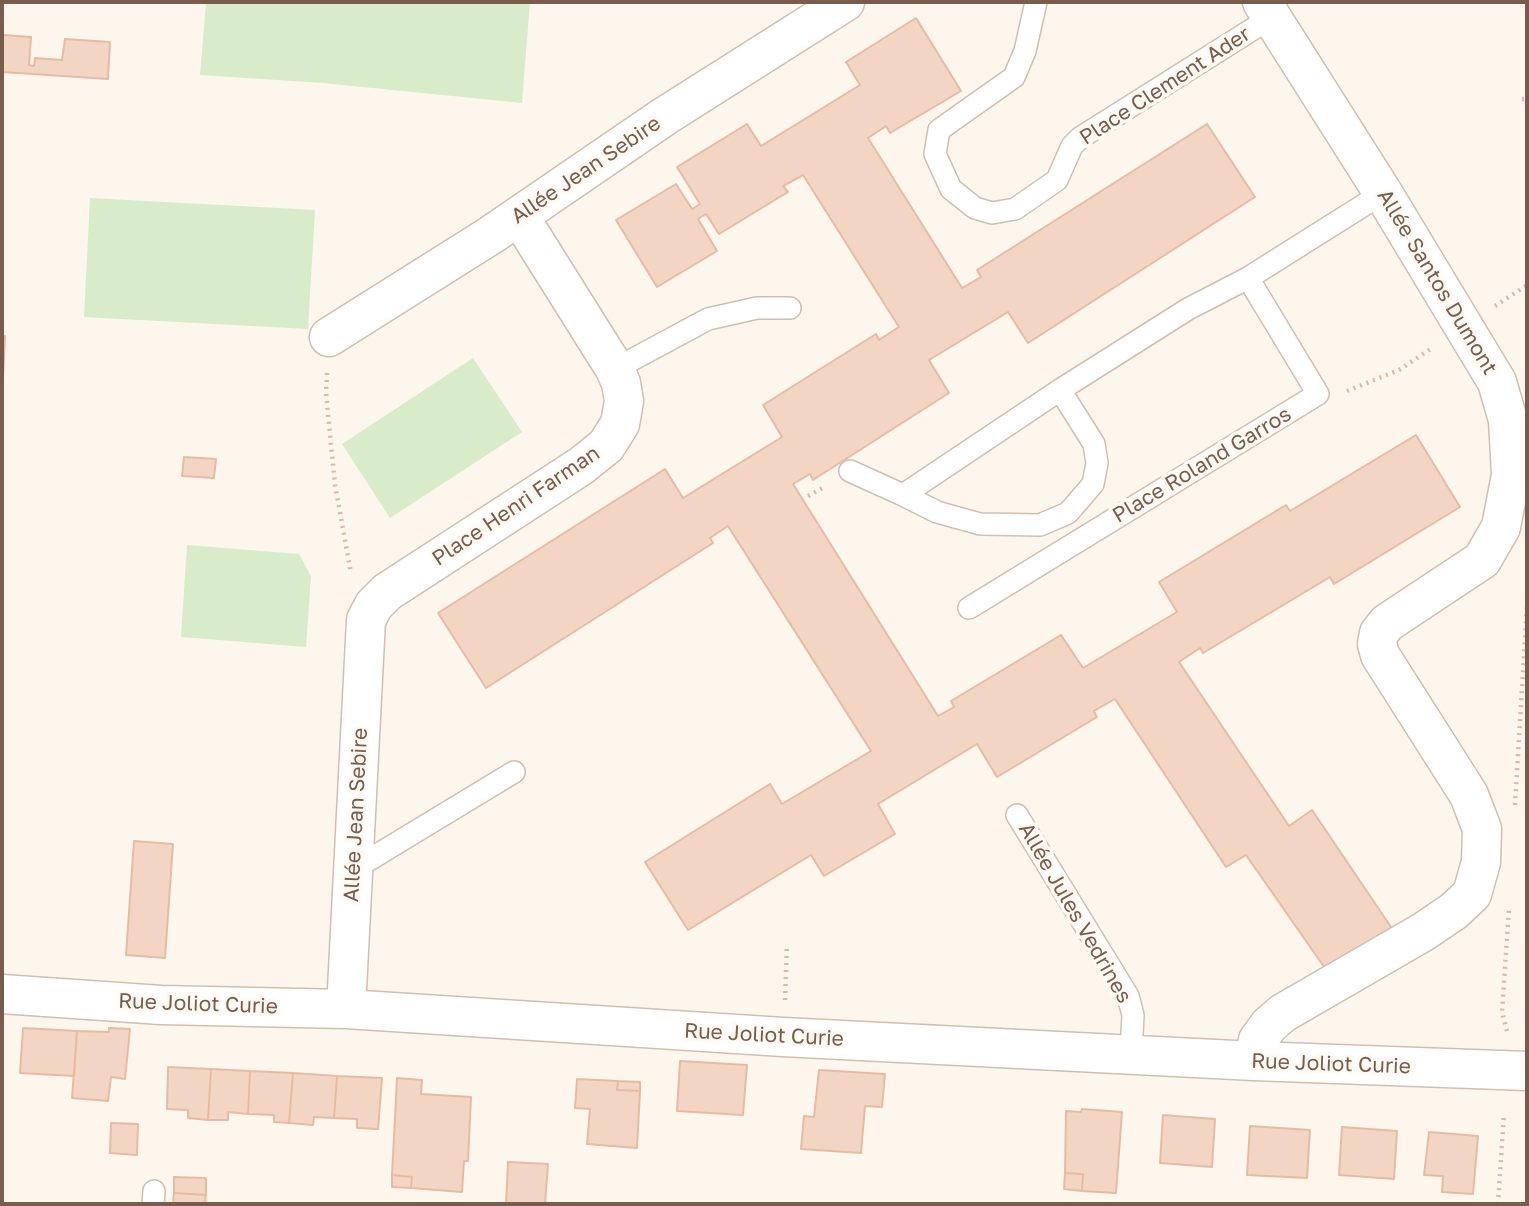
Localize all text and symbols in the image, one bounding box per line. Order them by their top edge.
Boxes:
street label: Place Clement Ader [1075,21,1255,151]
street label: Allée Jean Sebire [507,111,665,229]
street label: Allée Santos Dumont [1372,185,1502,379]
street label: Place Roland Garros [1108,402,1296,528]
street label: Place Henri Farman [427,441,605,571]
street label: Allée Jean Sebire [339,727,373,903]
street label: Allée Jules Vedrines [1013,818,1137,1008]
street label: Rue Joliot Curie [118,989,278,1019]
street label: Rue Joliot Curie [684,1018,844,1052]
street label: Rue Joliot Curie [1251,1049,1411,1079]

